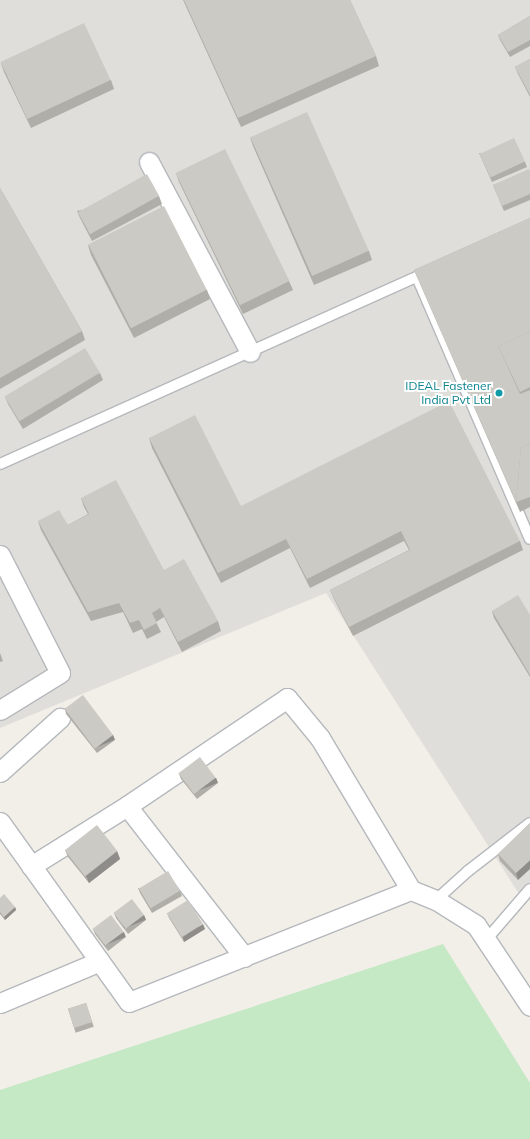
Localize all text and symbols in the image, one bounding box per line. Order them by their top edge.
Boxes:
place label: IDEAL Fastener India Pvt Ltd [405,379,491,407]
marker: IDEAL Fastener India Pvt Ltd [494,388,504,398]

